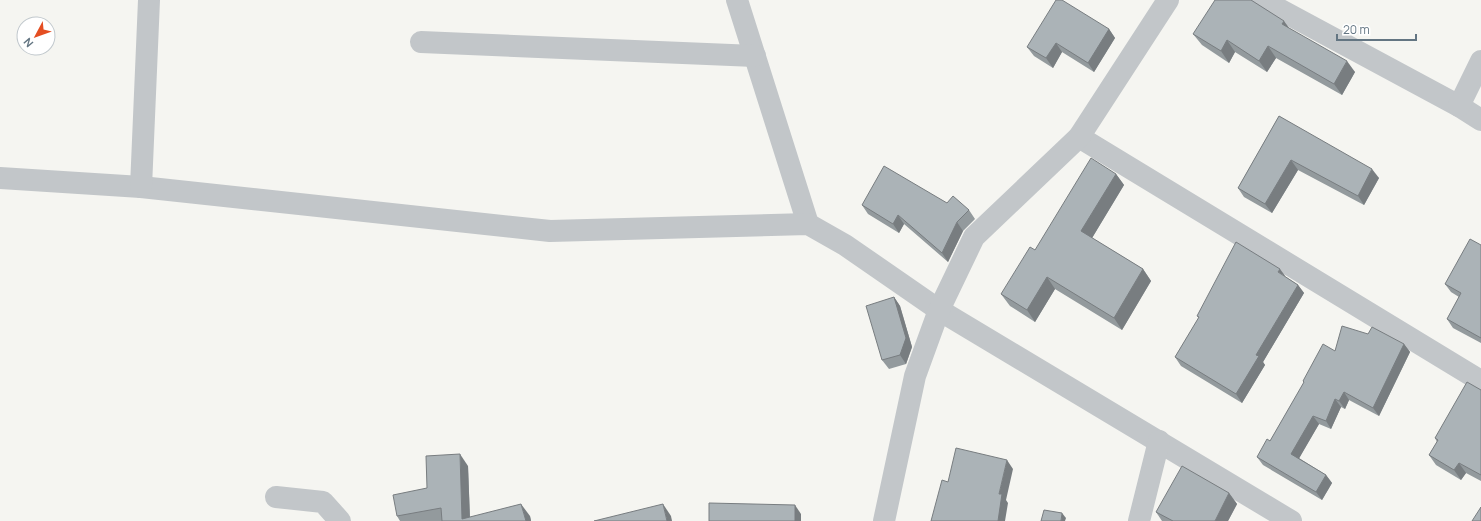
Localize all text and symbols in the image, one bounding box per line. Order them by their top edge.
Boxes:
north arrow [16,16,56,56]
scale bar [1337,16,1416,42]
text: 20 m [1343,21,1370,38]
text: N [20,35,36,51]

